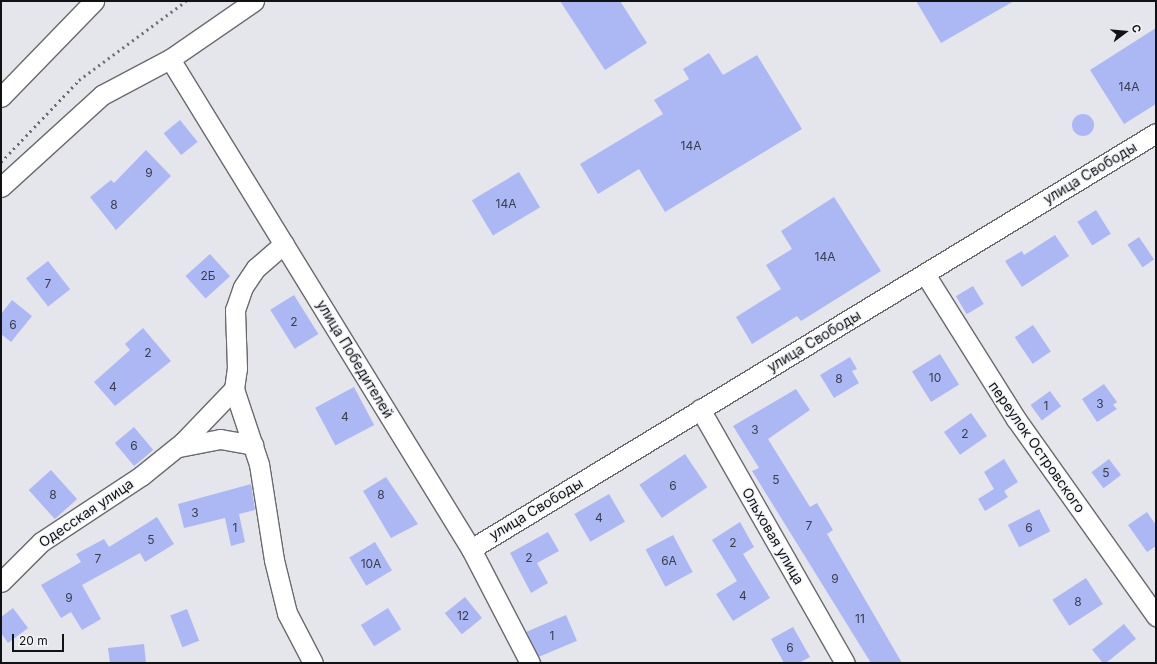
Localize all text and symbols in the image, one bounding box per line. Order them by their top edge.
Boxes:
north arrow [1105,12,1145,52]
text: С [1129,23,1144,35]
house number: 14А [1119,80,1139,94]
street label: улица Свободы [1040,138,1140,208]
house number: 14А [681,139,701,153]
house number: 9 [145,166,153,180]
house number: 14А [496,197,516,211]
house number: 8 [110,198,118,212]
house number: 14А [815,250,835,264]
house number: 2Б [200,269,216,283]
house number: 7 [45,277,51,291]
street label: улица Победителей [313,297,397,421]
street label: улица Свободы [764,306,864,376]
house number: 2 [290,315,298,329]
house number: 6 [9,318,17,332]
house number: 2 [144,346,152,360]
house number: 10 [929,371,941,385]
house number: 8 [835,372,843,386]
street label: переулок Островского [985,378,1089,516]
house number: 4 [109,380,117,394]
house number: 3 [1096,397,1104,411]
house number: 1 [1044,399,1048,413]
house number: 4 [341,410,349,424]
house number: 3 [751,423,759,437]
house number: 2 [961,427,969,441]
house number: 6 [130,439,138,453]
house number: 5 [1102,466,1110,480]
house number: 5 [772,473,780,487]
street label: улица Свободы [486,474,586,544]
street label: Одесская улица [35,475,137,551]
house number: 6 [669,479,677,493]
street label: Ольховая улица [738,484,808,588]
house number: 8 [49,488,57,502]
house number: 8 [377,488,385,502]
house number: 3 [191,506,199,520]
house number: 4 [595,511,603,525]
house number: 7 [806,519,812,533]
house number: 1 [233,521,237,535]
house number: 6 [1025,521,1033,535]
house number: 5 [147,533,155,547]
house number: 2 [729,536,737,550]
house number: 2 [525,551,533,565]
house number: 7 [95,552,101,566]
house number: 6А [661,554,677,568]
house number: 10А [361,557,381,571]
house number: 9 [831,572,839,586]
house number: 4 [739,589,747,603]
house number: 9 [65,591,73,605]
house number: 8 [1074,595,1082,609]
house number: 12 [457,609,469,623]
house number: 11 [855,612,865,626]
scale bar [14,626,66,652]
house number: 1 [550,629,554,643]
text: 20 m [19,633,48,648]
house number: 6 [786,641,794,655]

